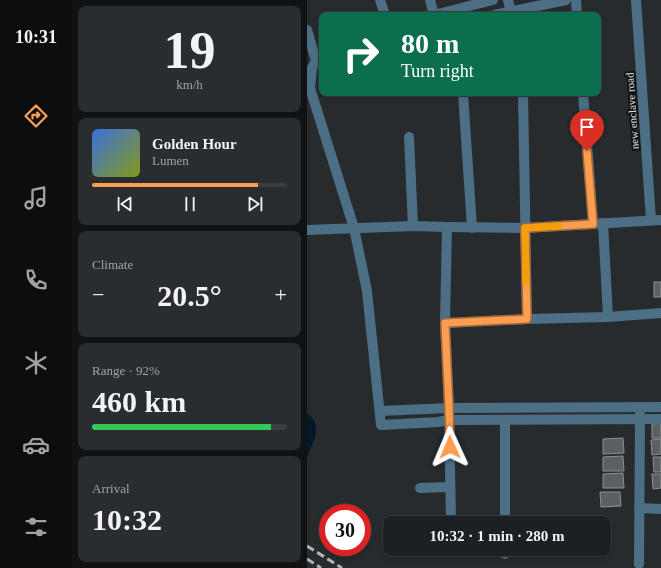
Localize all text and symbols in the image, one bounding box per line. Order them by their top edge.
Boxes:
text: 19 [164,22,216,79]
text: 10:31 [15,27,57,47]
icon: right [335,28,387,80]
text: 80 m [401,28,459,59]
text: Turn right [401,61,474,81]
street label: new enclave road [623,72,641,150]
text: km/h [176,77,203,92]
icon: directions [22,102,50,130]
pin [570,110,604,151]
icon: arrive [576,116,598,138]
text: Golden Hour [152,136,237,152]
text: Lumen [152,153,189,168]
icon: music [22,184,50,212]
icon: previous [114,193,136,215]
icon: pause [179,193,201,215]
icon: next [244,193,266,215]
text: Climate [92,257,133,272]
icon: phone [22,266,50,294]
text: 20.5° [157,279,222,312]
text: − [92,282,104,307]
text: + [275,282,287,307]
icon: climate [22,349,50,377]
text: Range · 92% [92,363,160,378]
text: 460 km [92,385,186,418]
position arrow [429,426,471,468]
icon: car [22,431,50,459]
text: Arrival [92,481,130,496]
text: 10:32 [92,503,162,536]
speed limit sign: 30 [319,504,371,556]
icon: filters [22,513,50,541]
text: 10:32 · 1 min · 280 m [430,528,565,544]

